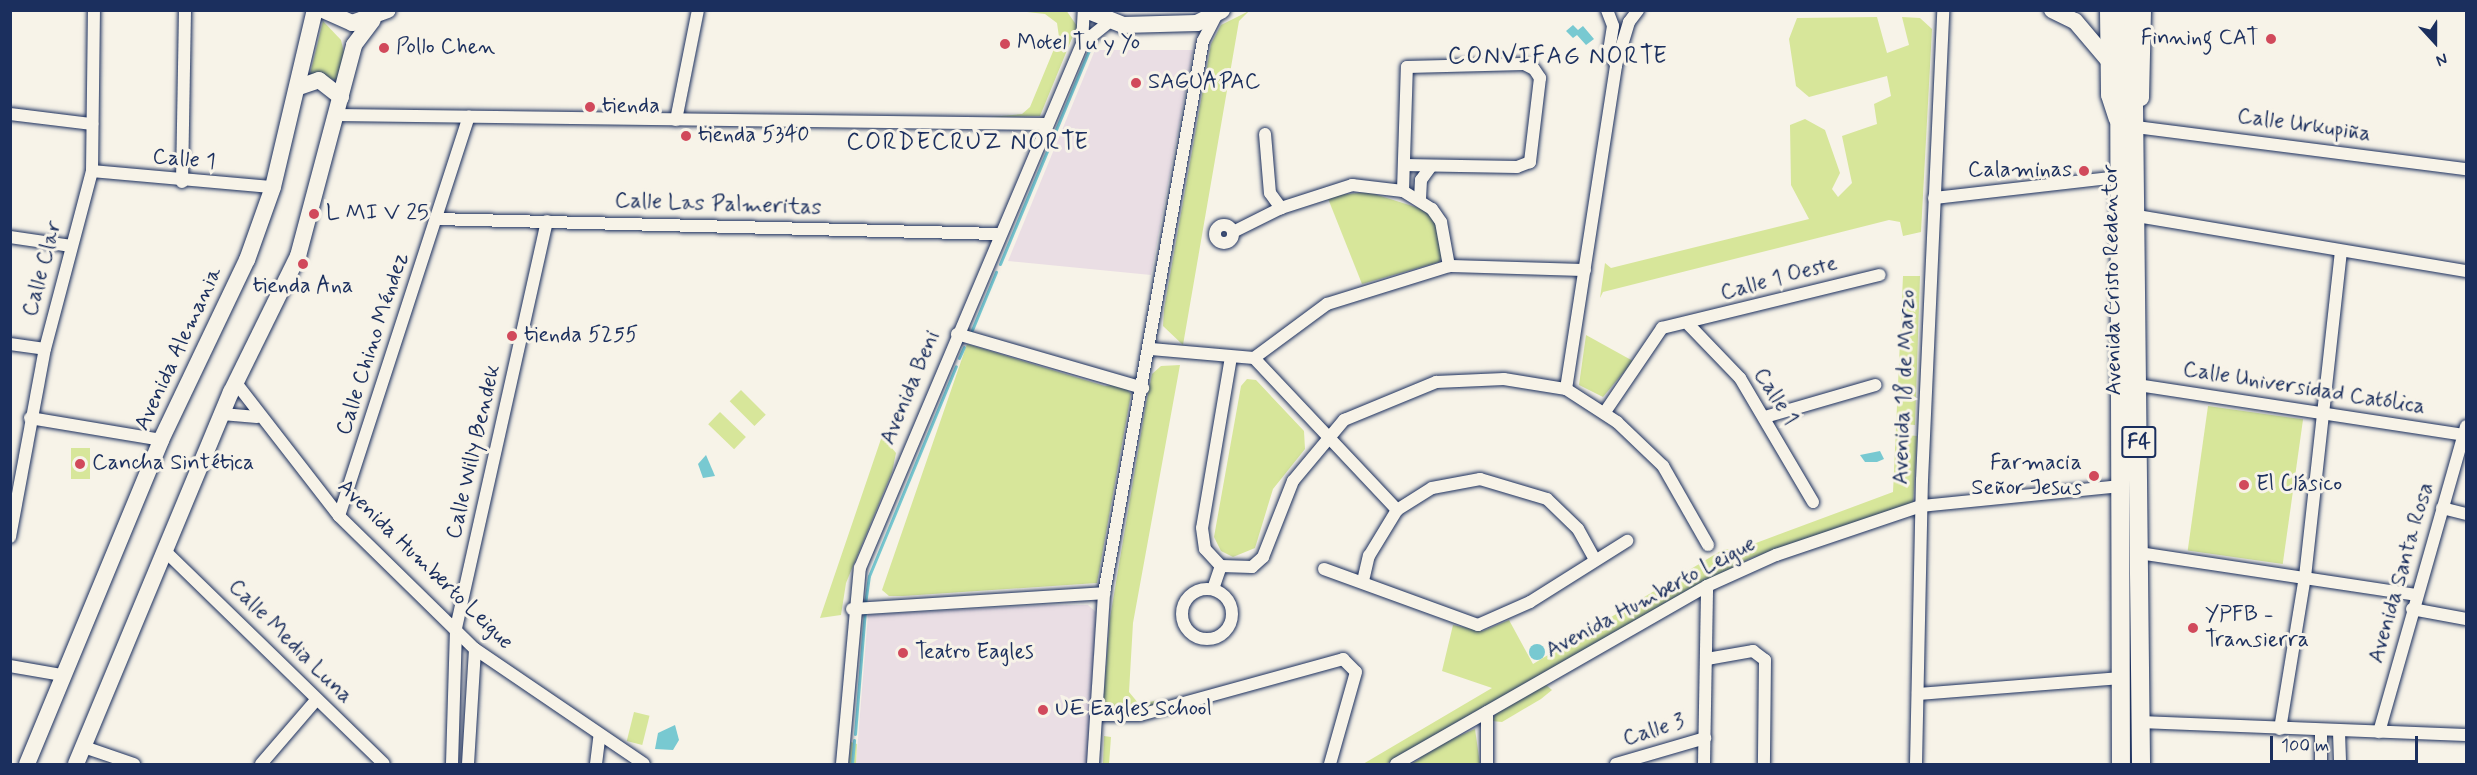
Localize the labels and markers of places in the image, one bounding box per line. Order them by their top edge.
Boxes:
place label: Finning CAT [2137,26,2259,52]
place label: Motel Tu y Yo [1017,31,1137,57]
marker: Finning CAT [2264,32,2278,46]
place label: Pollo Chen [396,35,496,61]
marker: Motel Tu y Yo [998,37,1012,51]
marker: Pollo Chen [377,41,391,55]
place label: SAGUAPAC [1148,70,1260,96]
marker: SAGUAPAC [1129,76,1143,90]
place label: tienda [602,94,660,120]
marker: tienda [583,100,597,114]
place label: tienda 5340 [698,123,810,149]
marker: tienda 5340 [679,129,693,143]
place label: Calaminas [1968,158,2072,184]
marker: Calaminas [2077,164,2091,178]
place label: L MI V 25 [326,201,425,227]
marker: L MI V 25 [307,207,321,221]
marker: tienda Ana [296,257,310,271]
place label: tienda Ana [253,274,353,300]
place label: tienda 5255 [524,323,638,349]
marker: tienda 5255 [505,329,519,343]
place label: Farmacia Señor Jesus [1973,450,2082,502]
place label: Cancha Sintética [92,451,254,477]
marker: Cancha Sintética [73,457,87,471]
marker: Farmacia Señor Jesus [2087,469,2101,483]
place label: El Clásico [2256,472,2346,498]
marker: El Clásico [2237,478,2251,492]
place label: YPFB - Transierra [2205,602,2309,654]
marker: YPFB - Transierra [2186,621,2200,635]
place label: Teatro Eagles [915,640,1034,666]
marker: Teatro Eagles [896,646,910,660]
place label: UE Eagles School [1055,697,1211,723]
marker: UE Eagles School [1036,703,1050,717]

